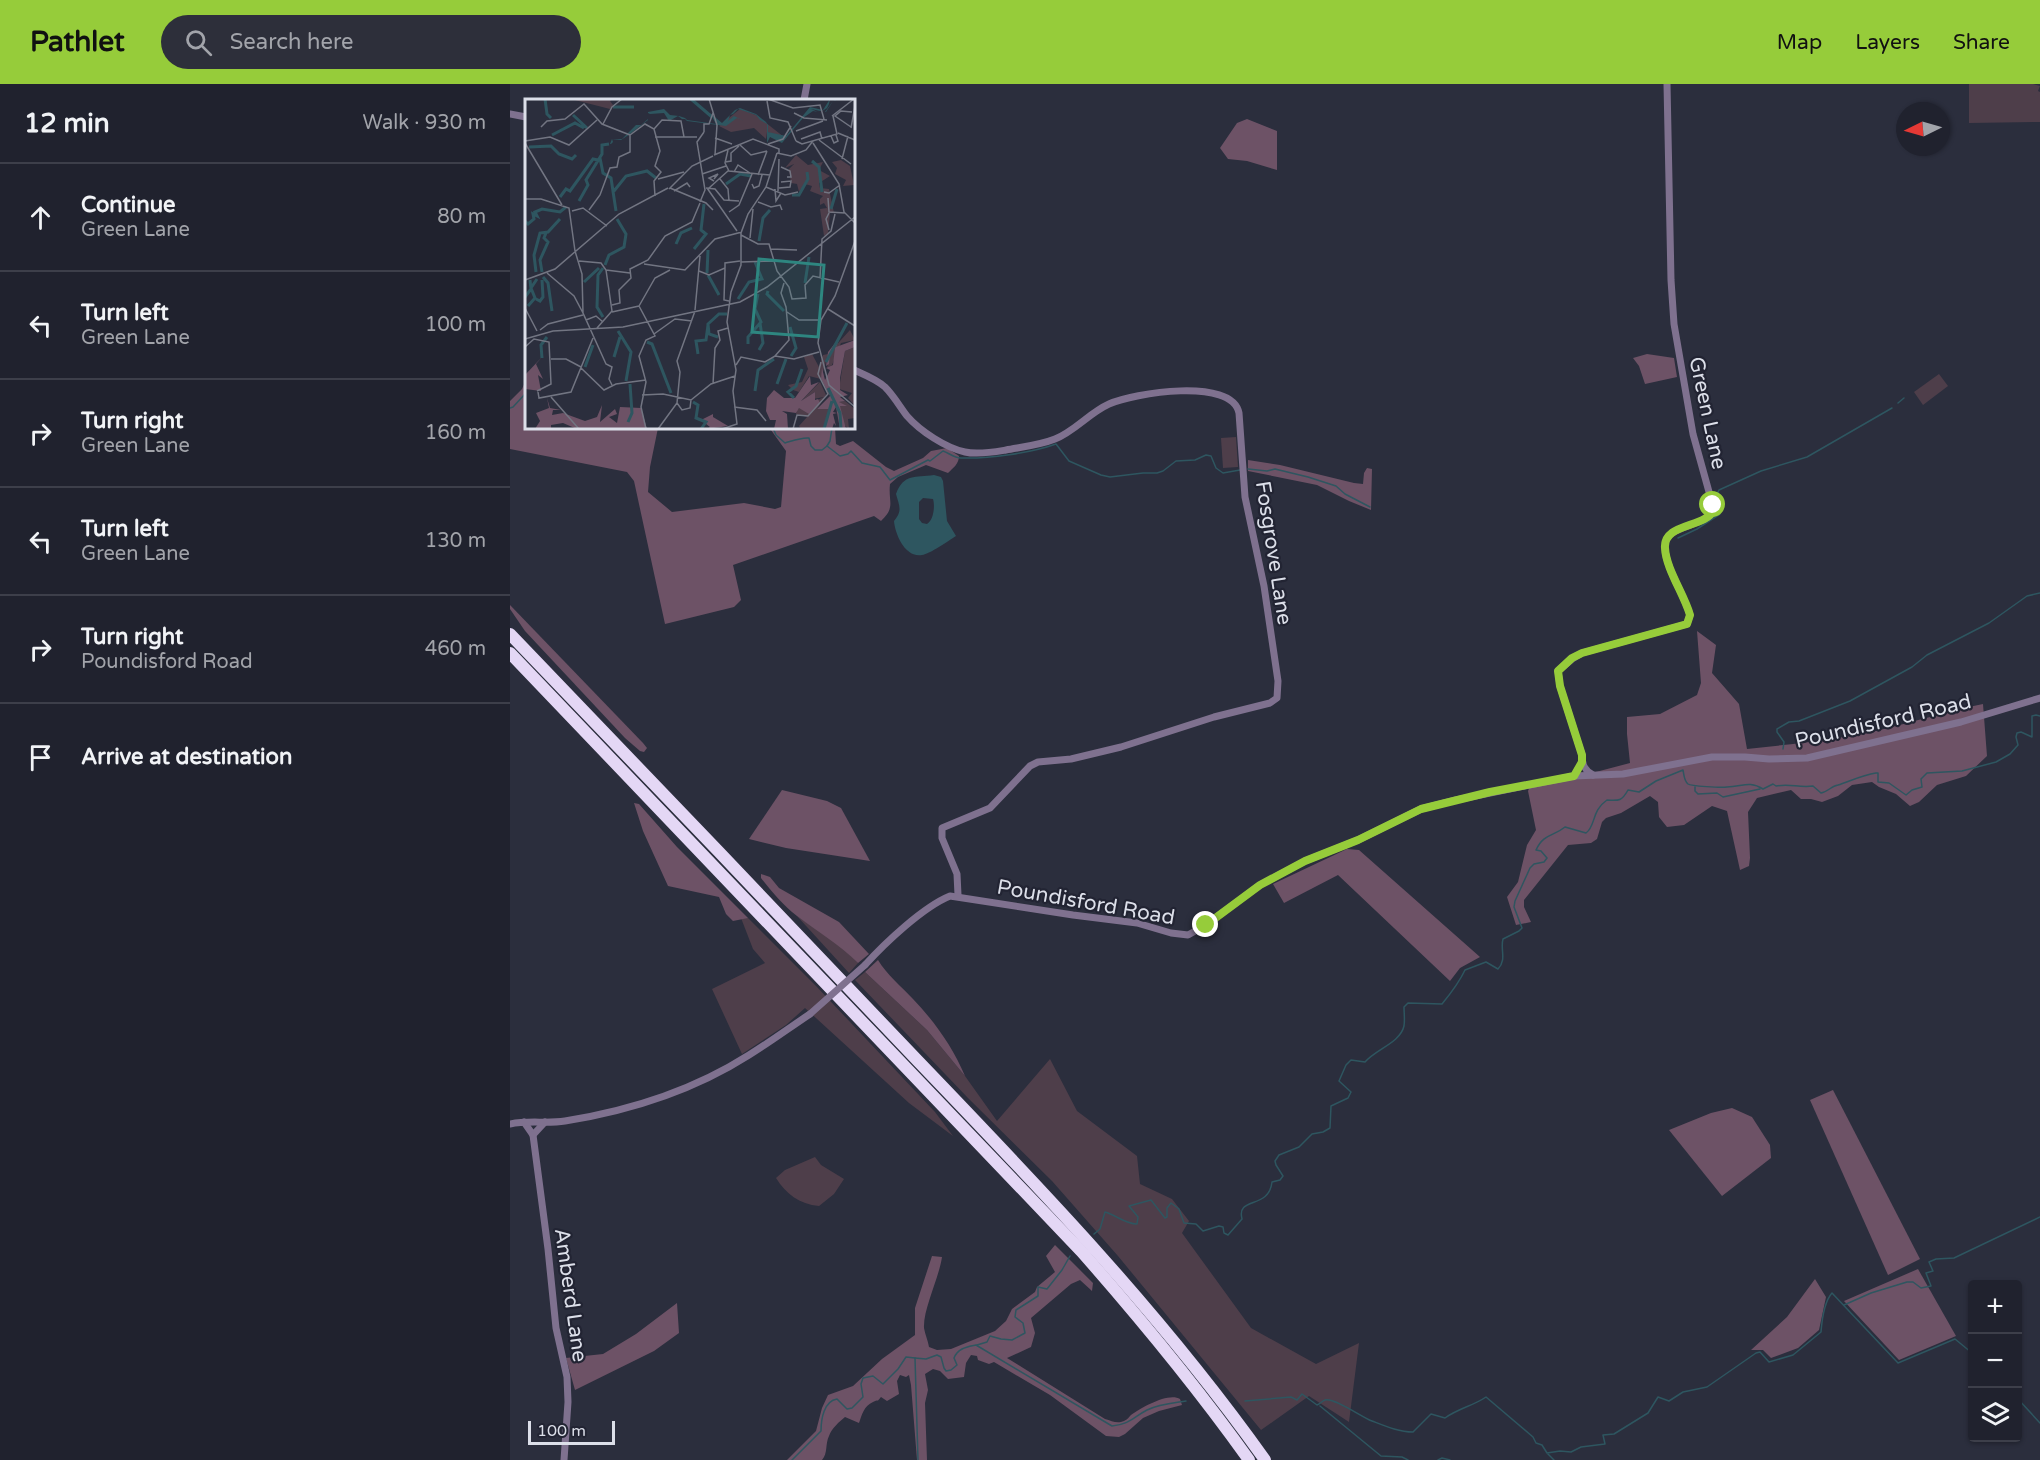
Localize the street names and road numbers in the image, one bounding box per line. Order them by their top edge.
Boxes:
street label: Green Lane [1683,355,1732,472]
street label: Fosgrove Lane [1250,479,1297,627]
street label: Poundisford Road [1793,689,1974,754]
street label: Poundisford Road [995,875,1177,930]
street label: Amberd Lane [549,1227,592,1364]

